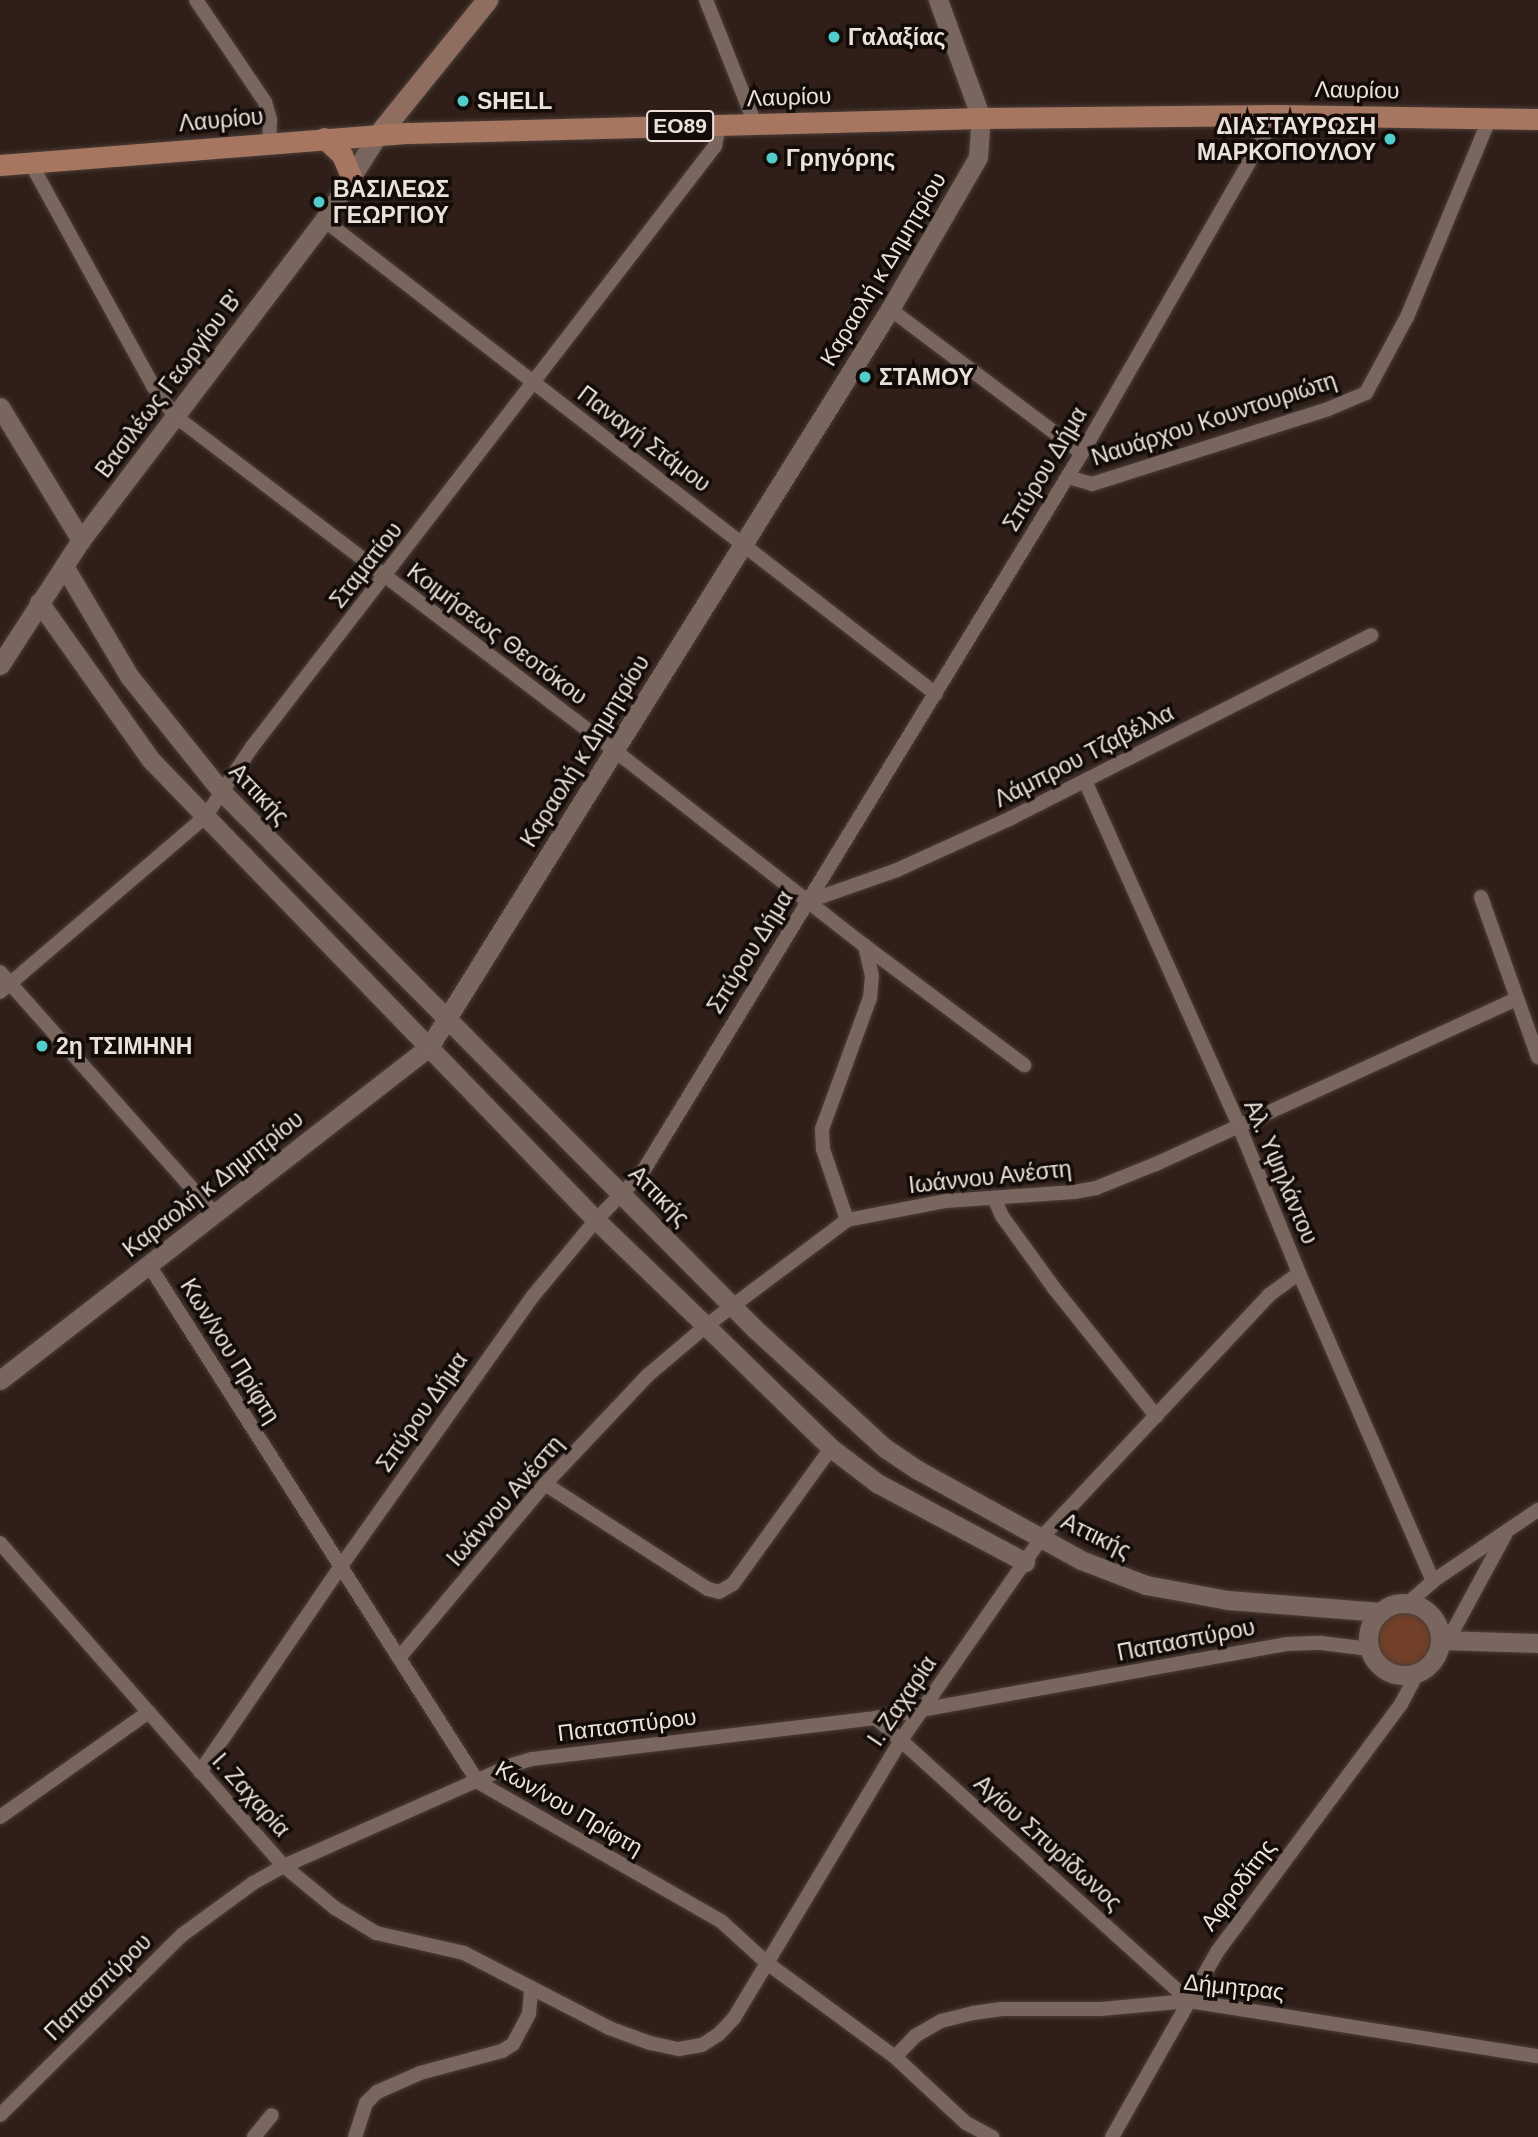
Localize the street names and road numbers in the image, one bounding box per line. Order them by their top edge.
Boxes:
street label: Λαυρίου [1314,75,1400,105]
street label: Λαυρίου [746,82,832,112]
street label: Λαυρίου [178,103,264,137]
road number: ΕΟ89 [645,108,715,144]
street label: Καραολή κ Δημητρίου [814,167,952,371]
street label: Βασιλέως Γεωργίου Β' [90,285,248,483]
street label: Ναυάρχου Κουντουριώτη [1088,366,1340,472]
street label: Παναγή Στάμου [572,380,716,498]
street label: Σπύρου Δήμα [997,401,1093,537]
street label: Σταματίου [324,517,408,613]
street label: Κοιμήσεως Θεοτόκου [402,557,592,711]
street label: Καραολή κ Δημητρίου [514,649,656,853]
street label: Λάμπρου Τζαβέλλα [990,699,1178,813]
street label: Αττικής [223,758,295,830]
street label: Σπύρου Δήμα [701,885,799,1019]
street label: Αλ. Υψηλάντου [1238,1096,1324,1248]
street label: Καραολή κ Δημητρίου [117,1105,309,1263]
street label: Ιωάννου Ανέστη [906,1155,1074,1199]
street label: Αττικής [623,1160,695,1232]
street label: Κων/νου Πρίφτη [174,1274,286,1428]
street label: Σπύρου Δήμα [370,1346,474,1478]
street label: Ιωάννου Ανέστη [440,1430,570,1572]
street label: Αττικής [1057,1507,1135,1565]
street label: Παπασπύρου [1115,1613,1257,1667]
street label: Ι. Ζαχαρία [862,1651,942,1751]
street label: Παπασπύρου [556,1703,698,1747]
street label: Ι. Ζαχαρία [206,1748,296,1842]
street label: Κων/νου Πρίφτη [490,1755,648,1861]
street label: Αγίου Σπυρίδωνος [968,1769,1128,1917]
street label: Αφροδίτης [1195,1834,1281,1936]
street label: Παπασπύρου [39,1928,157,2046]
street label: Δήμητρας [1182,1968,1286,2006]

